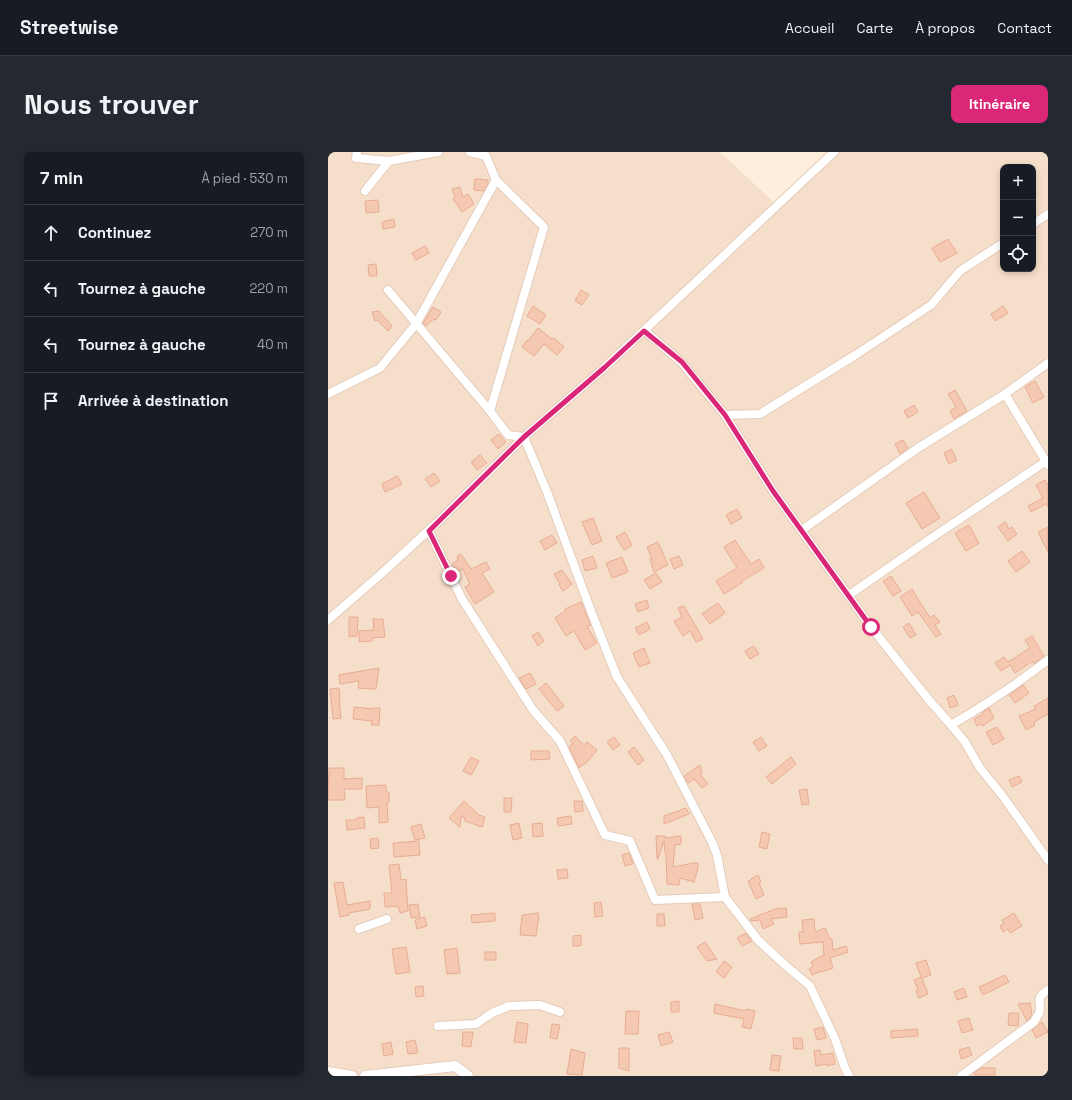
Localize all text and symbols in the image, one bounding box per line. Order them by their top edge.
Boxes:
text: Streetwise [20,15,119,40]
text: Accueil [785,19,834,37]
text: Carte [856,19,893,37]
text: À propos [915,19,975,37]
text: Contact [997,19,1052,37]
button: Itinéraire [951,85,1048,123]
text: Nous trouver [24,86,199,122]
map controls [1000,164,1036,272]
button: + [1000,164,1036,200]
text: 7 min [40,167,83,189]
text: À pied · 530 m [201,170,288,187]
button: − [1000,200,1036,236]
icon: ahead [40,222,62,244]
text: Continuez [78,223,151,242]
text: 270 m [250,224,288,241]
button: locate [1000,236,1036,272]
icon: left [40,278,62,300]
text: Tournez à gauche [78,279,206,298]
text: 220 m [249,280,288,297]
icon: left [40,334,62,356]
text: Tournez à gauche [78,335,206,354]
text: 40 m [257,336,288,353]
icon: arrive [40,390,62,412]
text: Arrivée à destination [78,391,228,410]
route end [442,567,460,585]
route start [862,618,880,636]

